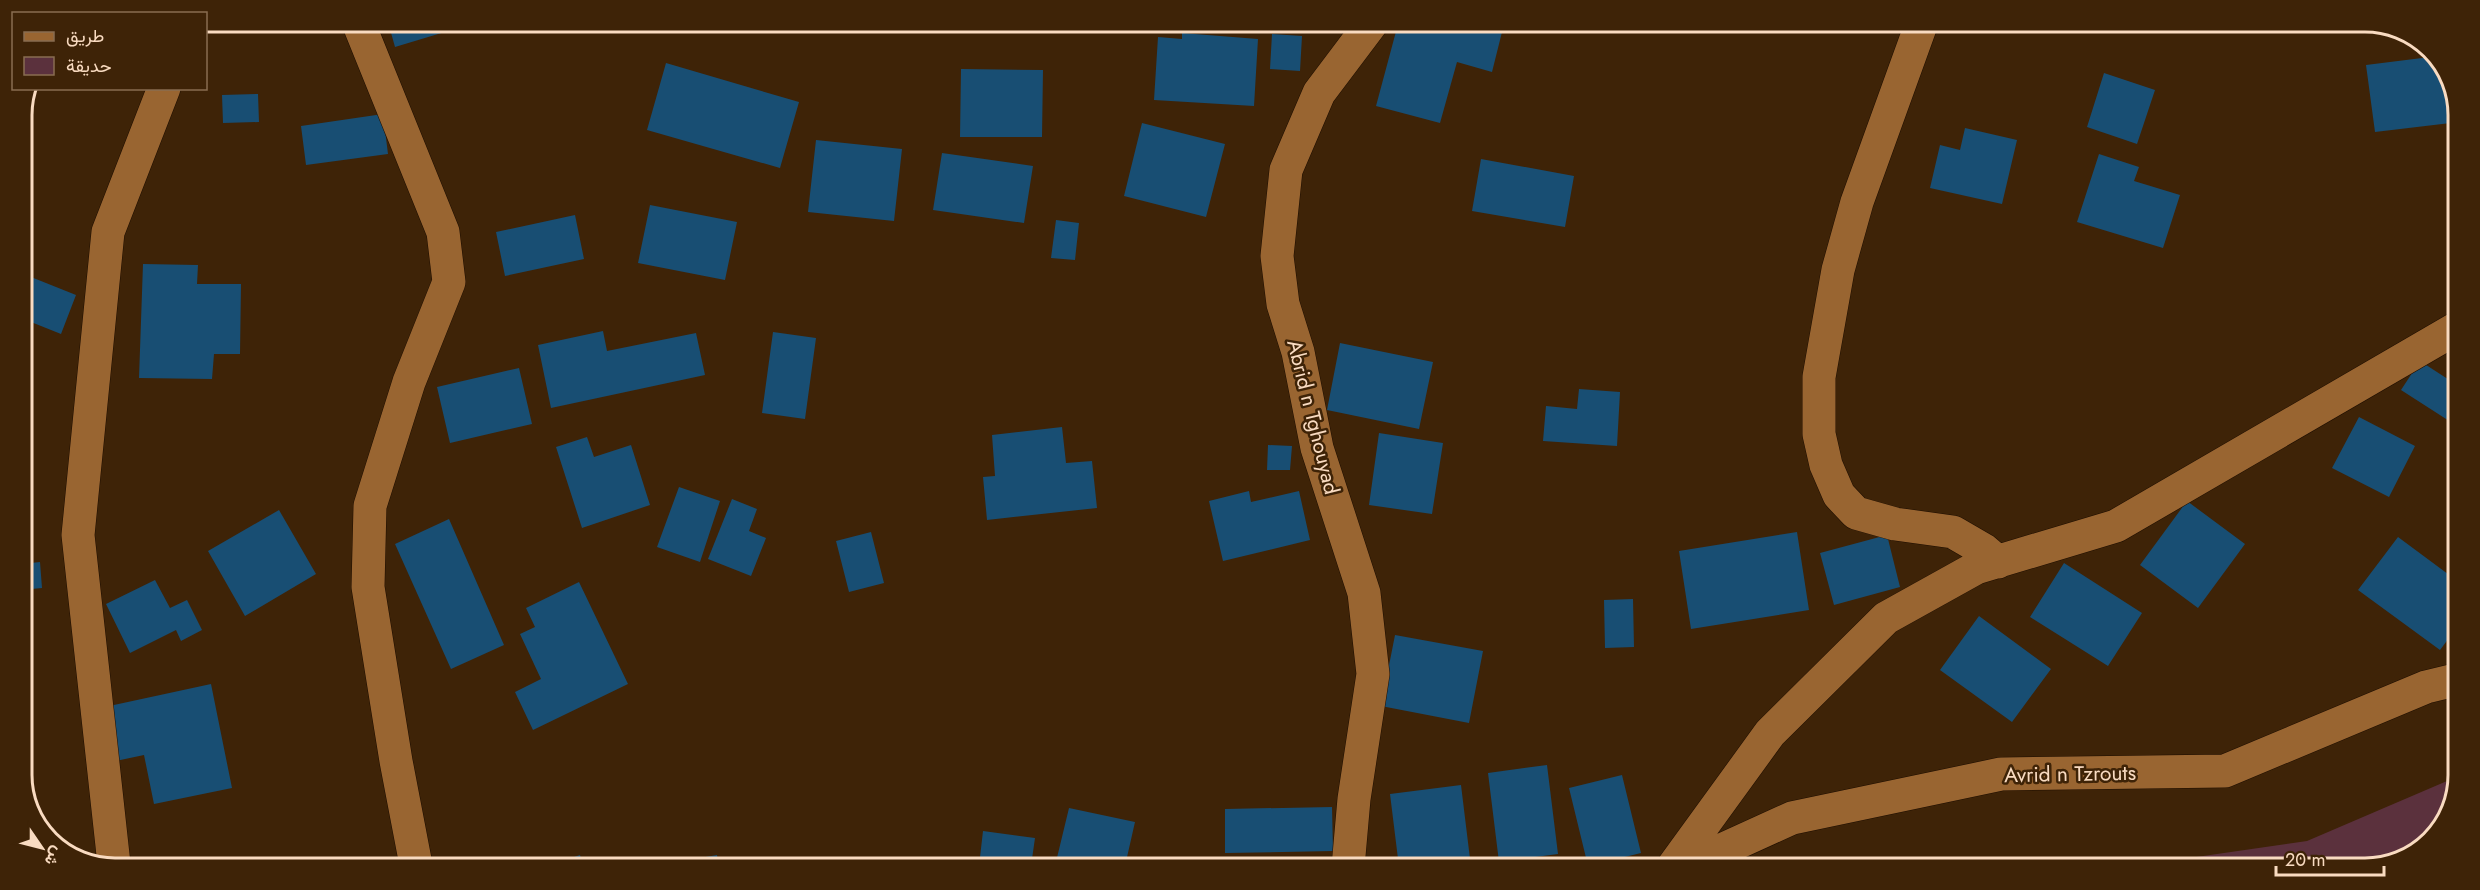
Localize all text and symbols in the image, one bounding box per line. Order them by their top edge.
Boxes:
legend [12,12,207,90]
text: طريق [66,23,104,49]
text: حديقة [66,53,112,79]
street label: Abrid n Tghouyad [1279,336,1347,498]
street label: Avrid n Tzrouts [2004,758,2136,790]
north arrow [12,818,72,878]
scale bar [2276,839,2384,877]
text: ش [39,842,69,871]
text: 20 m [2285,847,2325,873]

